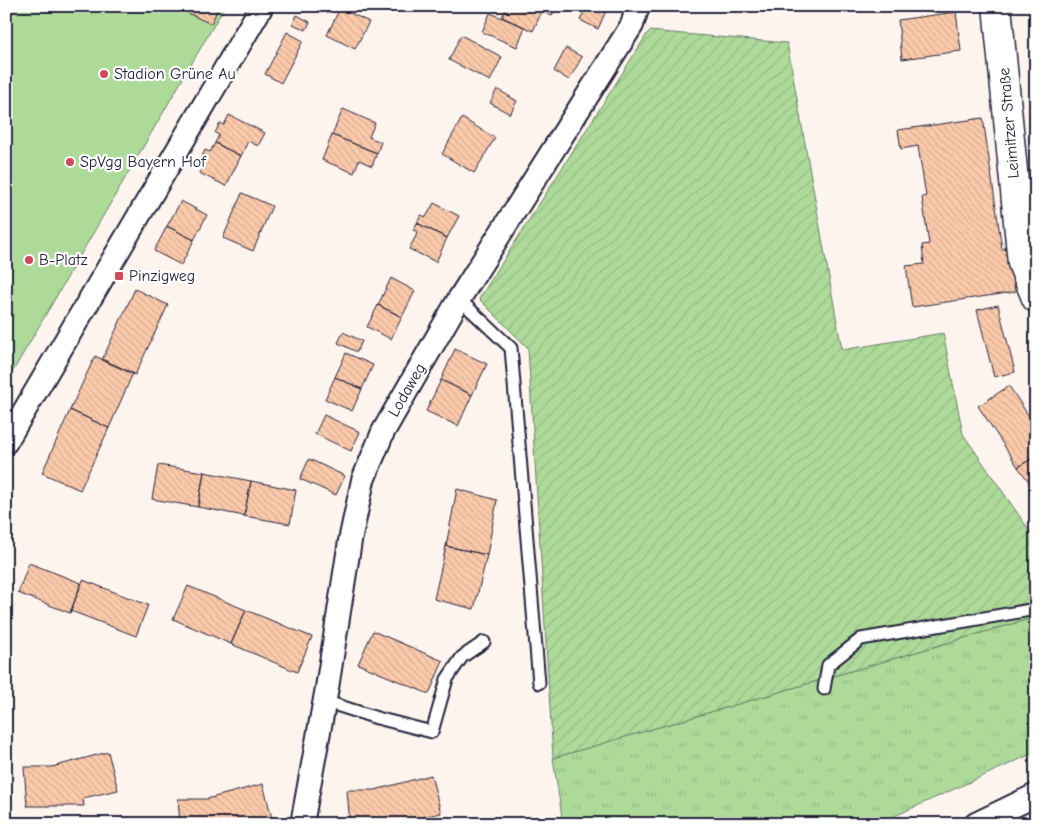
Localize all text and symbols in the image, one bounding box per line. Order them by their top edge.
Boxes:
place label: Stadion Grüne Au [114,65,236,83]
street label: Leimitzer Straße [995,67,1023,179]
marker: Stadion Grüne Au [98,68,110,80]
place label: SpVgg Bayern Hof [80,153,207,171]
marker: SpVgg Bayern Hof [64,156,76,168]
place label: B-Platz [39,251,88,269]
marker: B-Platz [23,254,35,266]
place label: Pinzigweg [129,267,195,285]
marker: Pinzigweg [113,270,125,282]
street label: Lodaweg [385,360,429,420]

